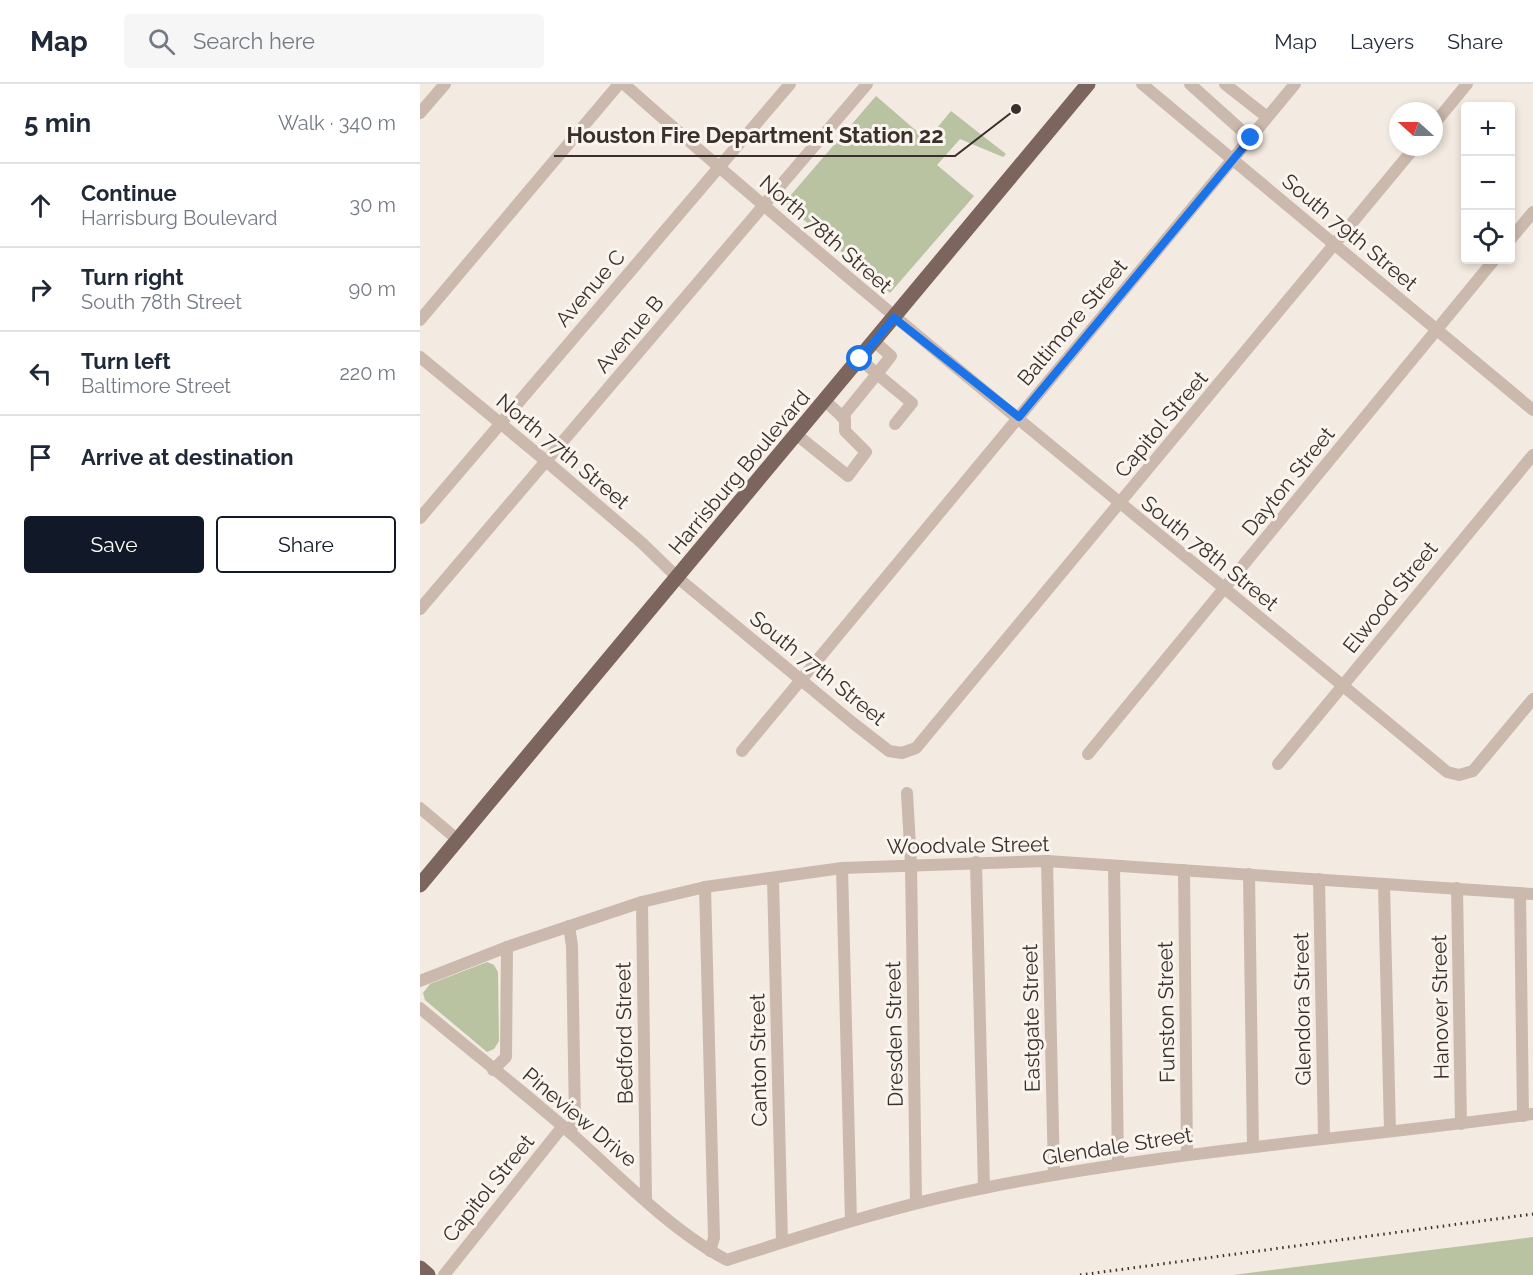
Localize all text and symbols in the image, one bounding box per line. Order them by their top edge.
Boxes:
search box [124,14,544,68]
text: Map [30,25,88,58]
icon: search [145,25,178,58]
text: Search here [193,28,315,54]
text: Map [1274,29,1317,54]
text: Layers [1350,29,1414,54]
text: Share [1447,29,1503,54]
north arrow [1389,102,1443,156]
map controls [1461,102,1515,264]
button: + [1461,102,1515,156]
text: 5 min [24,108,91,138]
text: Walk · 340 m [278,111,396,135]
callout: Houston Fire Department Station 22 [554,116,955,156]
text: Houston Fire Department Station 22 [566,122,944,148]
route end [1237,124,1263,150]
button: − [1461,156,1515,210]
street label: South 79th Street [1277,168,1423,296]
street label: North 78th Street [755,170,897,298]
text: Continue [81,180,177,206]
icon: ahead [24,189,57,222]
text: 30 m [350,193,396,217]
text: Harrisburg Boulevard [81,206,278,230]
button: locate [1461,210,1515,264]
street label: Avenue C [550,245,630,331]
street label: Baltimore Street [1012,254,1132,390]
text: Turn right [81,264,184,290]
icon: right [24,273,57,306]
text: 90 m [349,277,396,301]
text: South 78th Street [81,290,242,314]
street label: Avenue B [590,290,668,378]
route start [846,345,872,371]
text: Turn left [81,348,171,374]
icon: left [24,357,57,390]
text: 220 m [339,361,396,385]
street label: Capitol Street [1109,366,1213,482]
text: Baltimore Street [81,374,231,398]
street label: Harrisburg Boulevard [663,385,815,559]
street label: North 77th Street [491,388,635,514]
street label: Dayton Street [1237,422,1339,540]
icon: arrive [24,441,57,474]
text: Arrive at destination [81,444,294,470]
street label: South 78th Street [1137,490,1283,616]
button: Save [24,516,204,573]
button: Share [216,516,396,573]
street label: Elwood Street [1337,536,1443,658]
street label: South 77th Street [745,606,891,730]
street label: Woodvale Street [886,831,1050,859]
street label: Glendora Street [1288,932,1316,1086]
street label: Hanover Street [1426,934,1454,1080]
street label: Funston Street [1152,941,1180,1083]
street label: Eastgate Street [1017,944,1045,1092]
street label: Dresden Street [880,961,908,1107]
street label: Bedford Street [610,962,638,1104]
street label: Canton Street [744,993,772,1127]
street label: Pineview Drive [518,1062,642,1172]
street label: Glendale Street [1040,1122,1194,1170]
street label: Capitol Street [437,1129,539,1247]

